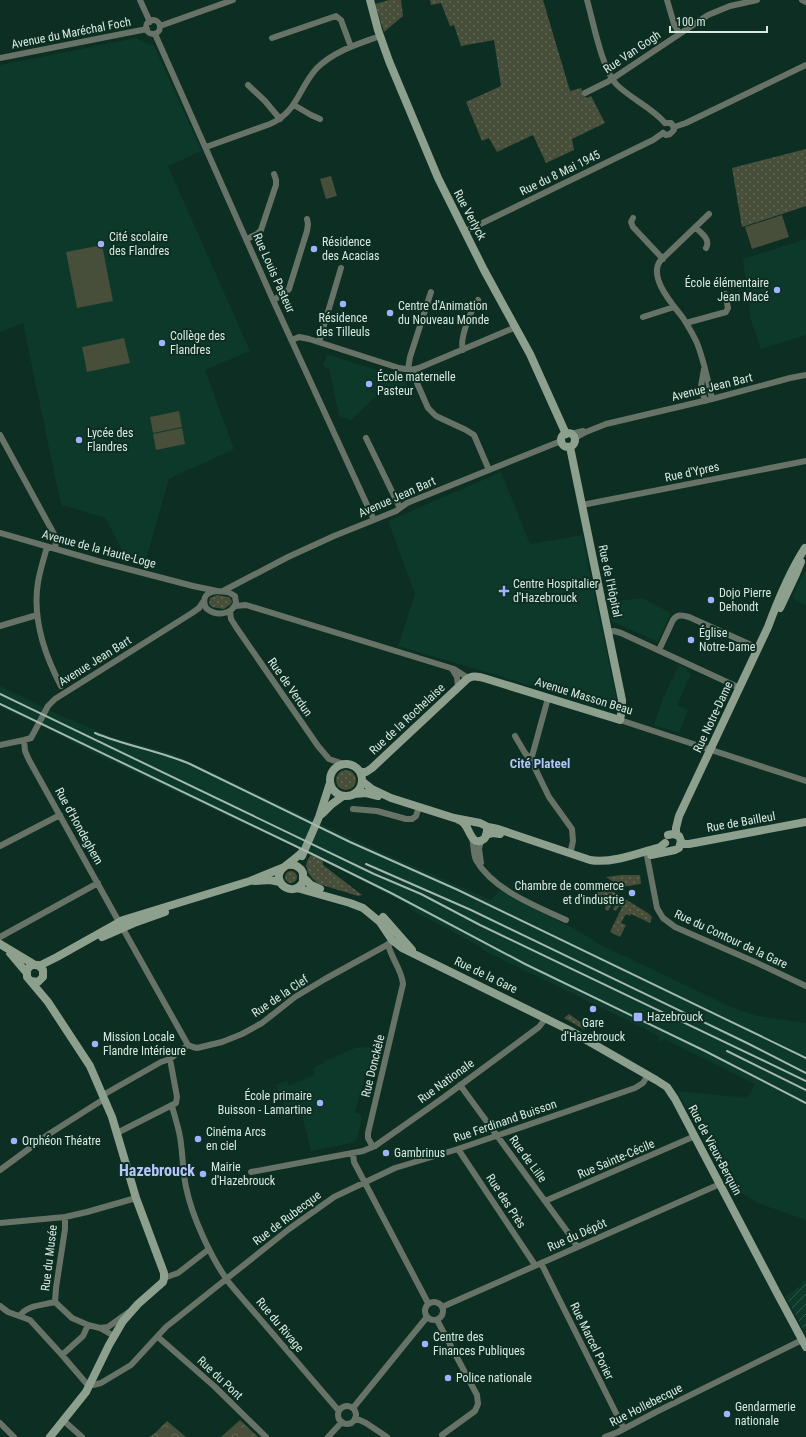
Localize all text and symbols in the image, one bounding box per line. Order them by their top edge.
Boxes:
scale bar [670,8,767,34]
street label: Avenue du Maréchal Foch [10,15,132,51]
text: 100 m [676,15,706,29]
street label: Rue Van Gogh [601,28,663,76]
street label: Rue du 8 Mai 1945 [517,147,603,199]
street label: Rue Verlyck [451,187,489,243]
place label: Cité scolaire des Flandres [109,230,170,258]
street label: Rue Louis Pasteur [250,231,298,315]
place label: Résidence des Acacias [322,235,380,263]
marker: Cité scolaire des Flandres [96,239,106,249]
marker: Résidence des Acacias [309,244,319,254]
place label: École élémentaire Jean Macé [685,275,769,304]
marker: École élémentaire Jean Macé [772,285,782,295]
marker: Résidence des Tilleuls [338,299,348,309]
place label: Centre d'Animation du Nouveau Monde [398,299,490,327]
marker: Centre d'Animation du Nouveau Monde [385,308,395,318]
place label: Résidence des Tilleuls [316,311,370,339]
place label: Collège des Flandres [170,329,225,357]
marker: Collège des Flandres [157,338,167,348]
place label: École maternelle Pasteur [377,369,456,398]
street label: Avenue Jean Bart [670,370,754,404]
marker: École maternelle Pasteur [364,379,374,389]
place label: Lycée des Flandres [87,426,133,454]
marker: Lycée des Flandres [74,435,84,445]
street label: Rue d'Ypres [664,459,720,485]
street label: Avenue Jean Bart [356,474,438,520]
street label: Avenue de la Haute-Loge [41,527,158,571]
street label: Rue de l'Hôpital [595,543,625,619]
place label: Centre Hospitalier d'Hazebrouck [513,577,599,605]
marker: Centre Hospitalier d'Hazebrouck [498,585,510,597]
place label: Dojo Pierre Dehondt [719,586,772,614]
marker: Dojo Pierre Dehondt [706,595,716,605]
place label: Église Notre-Dame [699,625,756,654]
street label: Avenue Jean Bart [56,633,134,689]
marker: Église Notre-Dame [686,635,696,645]
street label: Rue de Verdun [265,655,315,719]
street label: Avenue Masson Beau [533,674,635,718]
street label: Rue Notre-Dame [690,679,736,755]
street label: Rue de la Rochelaise [366,680,448,757]
district label: Cité Plateel [510,756,570,771]
street label: Rue d'Hondeghem [52,785,106,867]
street label: Rue de Bailleul [706,809,776,835]
place label: Chambre de commerce et d'industrie [514,879,624,907]
marker: Chambre de commerce et d'industrie [627,888,637,898]
street label: Rue du Contour de la Gare [672,907,790,971]
street label: Rue de la Gare [452,954,520,996]
street label: Rue de la Clef [249,972,311,1020]
marker: Gare d'Hazebrouck [588,1004,598,1014]
place label: Hazebrouck [647,1010,704,1024]
marker: Hazebrouck [632,1011,644,1023]
place label: Gare d'Hazebrouck [561,1016,626,1044]
place label: Mission Locale Flandre Intérieure [103,1030,186,1058]
street label: Rue Donckèle [358,1033,388,1099]
marker: Mission Locale Flandre Intérieure [90,1039,100,1049]
street label: Rue Nationale [415,1056,477,1106]
place label: École primaire Buisson - Lamartine [218,1088,312,1117]
street label: Rue Ferdinand Buisson [452,1097,559,1145]
marker: École primaire Buisson - Lamartine [315,1098,325,1108]
street label: Rue de Vieux-Berquin [685,1103,745,1198]
place label: Cinéma Arcs en ciel [206,1125,266,1153]
street label: Rue de Lille [506,1133,550,1185]
place label: Orphéon Théatre [22,1134,101,1148]
marker: Cinéma Arcs en ciel [193,1134,203,1144]
marker: Orphéon Théatre [9,1136,19,1146]
street label: Rue Sainte-Cécile [575,1136,657,1182]
place label: Gambrinus [394,1146,445,1160]
marker: Gambrinus [381,1148,391,1158]
place label: Mairie d'Hazebrouck [211,1160,276,1188]
district label: Hazebrouck [119,1161,195,1180]
marker: Mairie d'Hazebrouck [198,1169,208,1179]
street label: Rue des Près [483,1171,529,1231]
street label: Rue de Rubecque [250,1188,324,1248]
street label: Rue du Dépôt [545,1216,609,1254]
street label: Rue du Musée [38,1224,60,1292]
street label: Rue du Rivage [253,1295,307,1355]
street label: Rue Marcel Porier [567,1300,617,1382]
place label: Centre des Finances Publiques [433,1330,525,1358]
marker: Centre des Finances Publiques [420,1339,430,1349]
street label: Rue du Pont [194,1353,246,1403]
place label: Police nationale [456,1371,532,1385]
marker: Police nationale [443,1373,453,1383]
street label: Rue Hollebecque [607,1381,685,1429]
place label: Gendarmerie nationale [735,1400,796,1428]
marker: Gendarmerie nationale [722,1409,732,1419]

